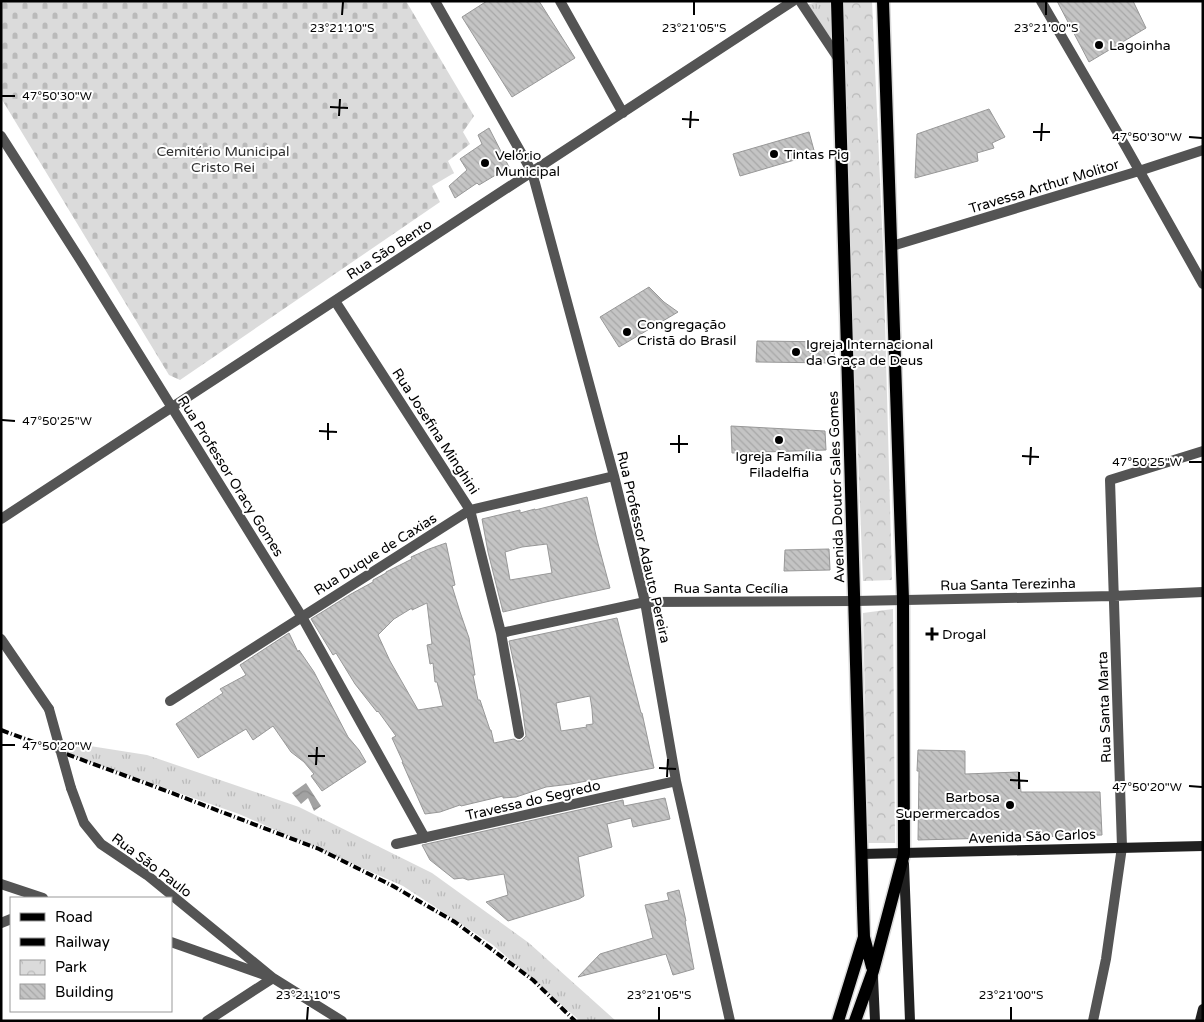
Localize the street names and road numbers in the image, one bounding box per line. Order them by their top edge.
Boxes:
street label: Travessa Arthur Molitor [967,155,1122,217]
street label: Rua São Bento [343,216,435,283]
street label: Rua Josefina Minghini [388,365,483,497]
street label: Avenida Doutor Sales Gomes [825,390,848,583]
street label: Rua Professor Oracy Gomes [174,393,287,560]
street label: Rua Professor Adauto Pereira [613,449,674,645]
street label: Rua Duque de Caxias [311,510,440,599]
street label: Rua Santa Terezinha [940,575,1076,594]
street label: Rua Santa Cecília [674,580,788,597]
street label: Rua Santa Marta [1094,651,1115,763]
street label: Travessa do Segredo [464,777,602,824]
street label: Avenida São Carlos [968,826,1096,847]
street label: Rua São Paulo [108,830,195,901]

